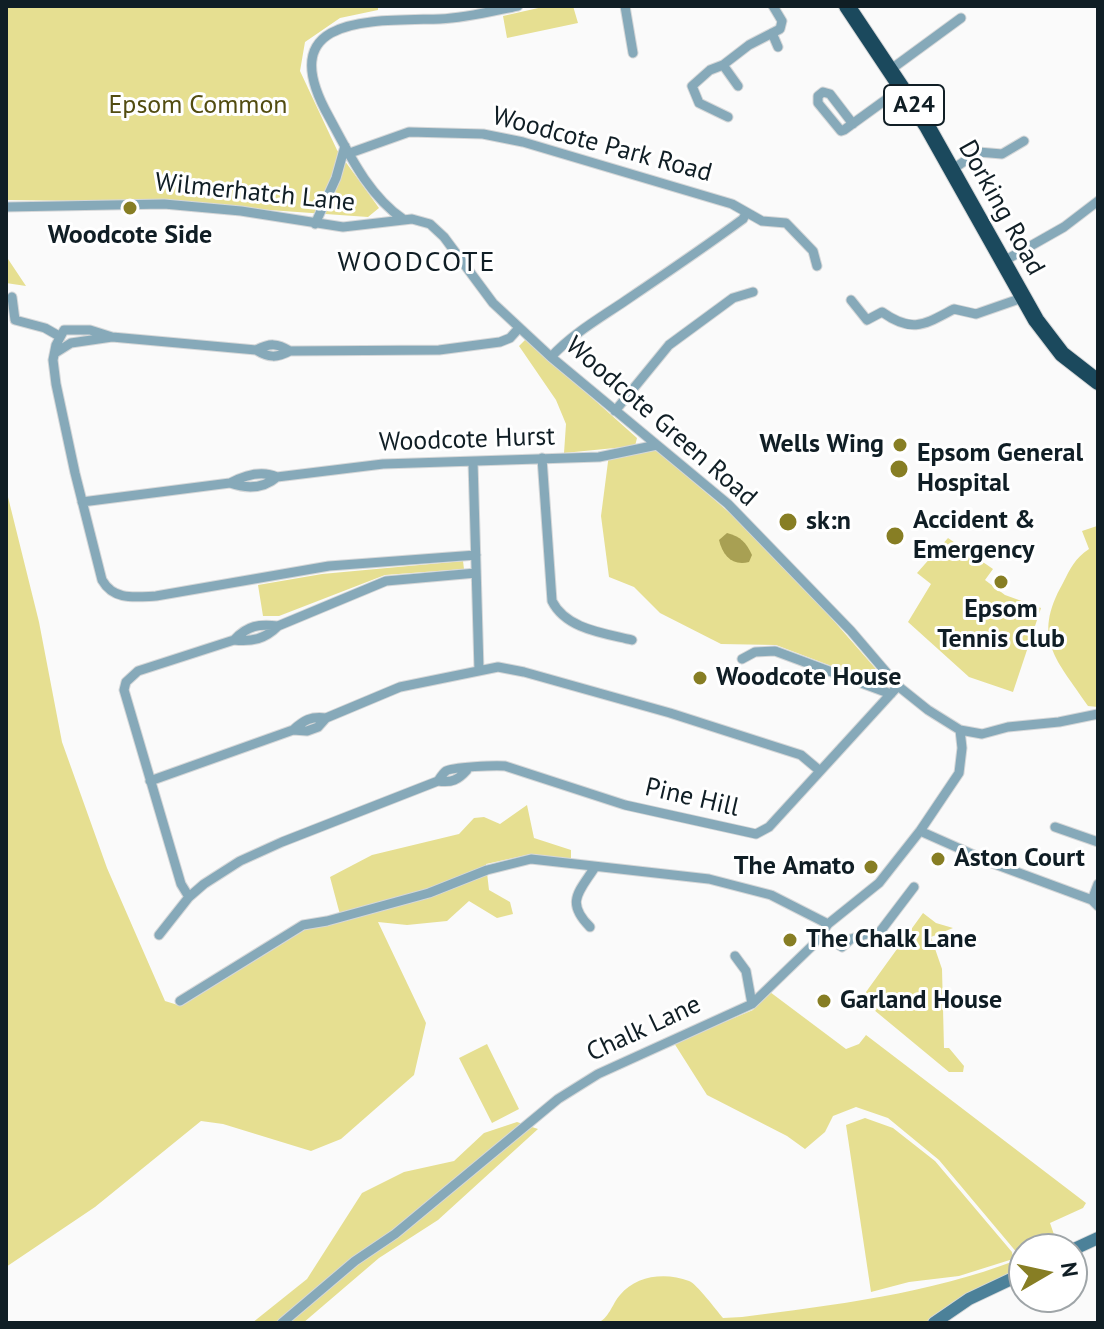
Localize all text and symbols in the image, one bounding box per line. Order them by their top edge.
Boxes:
road number: A24 [884,85,944,125]
park label: Epsom Common [108,90,288,122]
street label: Woodcote Park Road [489,101,715,189]
street label: Dorking Road [951,135,1051,281]
street label: Wilmerhatch Lane [153,167,357,219]
marker: Woodcote Side [121,199,139,217]
place label: Woodcote Side [48,220,212,252]
district label: WOODCOTE [338,246,496,280]
street label: Woodcote Green Road [559,330,763,514]
street label: Woodcote Hurst [378,421,556,459]
place label: Wells Wing [759,429,884,461]
marker: Wells Wing [891,436,909,454]
place label: Epsom General Hospital [917,438,1083,500]
marker: Epsom General Hospital [888,458,910,480]
place label: Accident & Emergency [913,505,1036,566]
place label: sk:n [806,506,851,538]
marker: sk:n [777,511,799,533]
marker: Accident & Emergency [884,525,906,547]
marker: Epsom Tennis Club [992,573,1010,591]
place label: Epsom Tennis Club [937,594,1065,656]
place label: Woodcote House [716,662,902,694]
marker: Woodcote House [691,669,709,687]
street label: Pine Hill [642,772,742,824]
place label: Aston Court [954,843,1085,875]
marker: Aston Court [929,850,947,868]
place label: The Amato [734,851,855,883]
marker: The Amato [862,858,880,876]
place label: The Chalk Lane [806,924,977,956]
marker: The Chalk Lane [781,931,799,949]
place label: Garland House [840,985,1002,1017]
street label: Chalk Lane [582,989,706,1069]
marker: Garland House [815,992,833,1010]
north arrow [1008,1233,1088,1313]
text: N [1055,1260,1085,1279]

